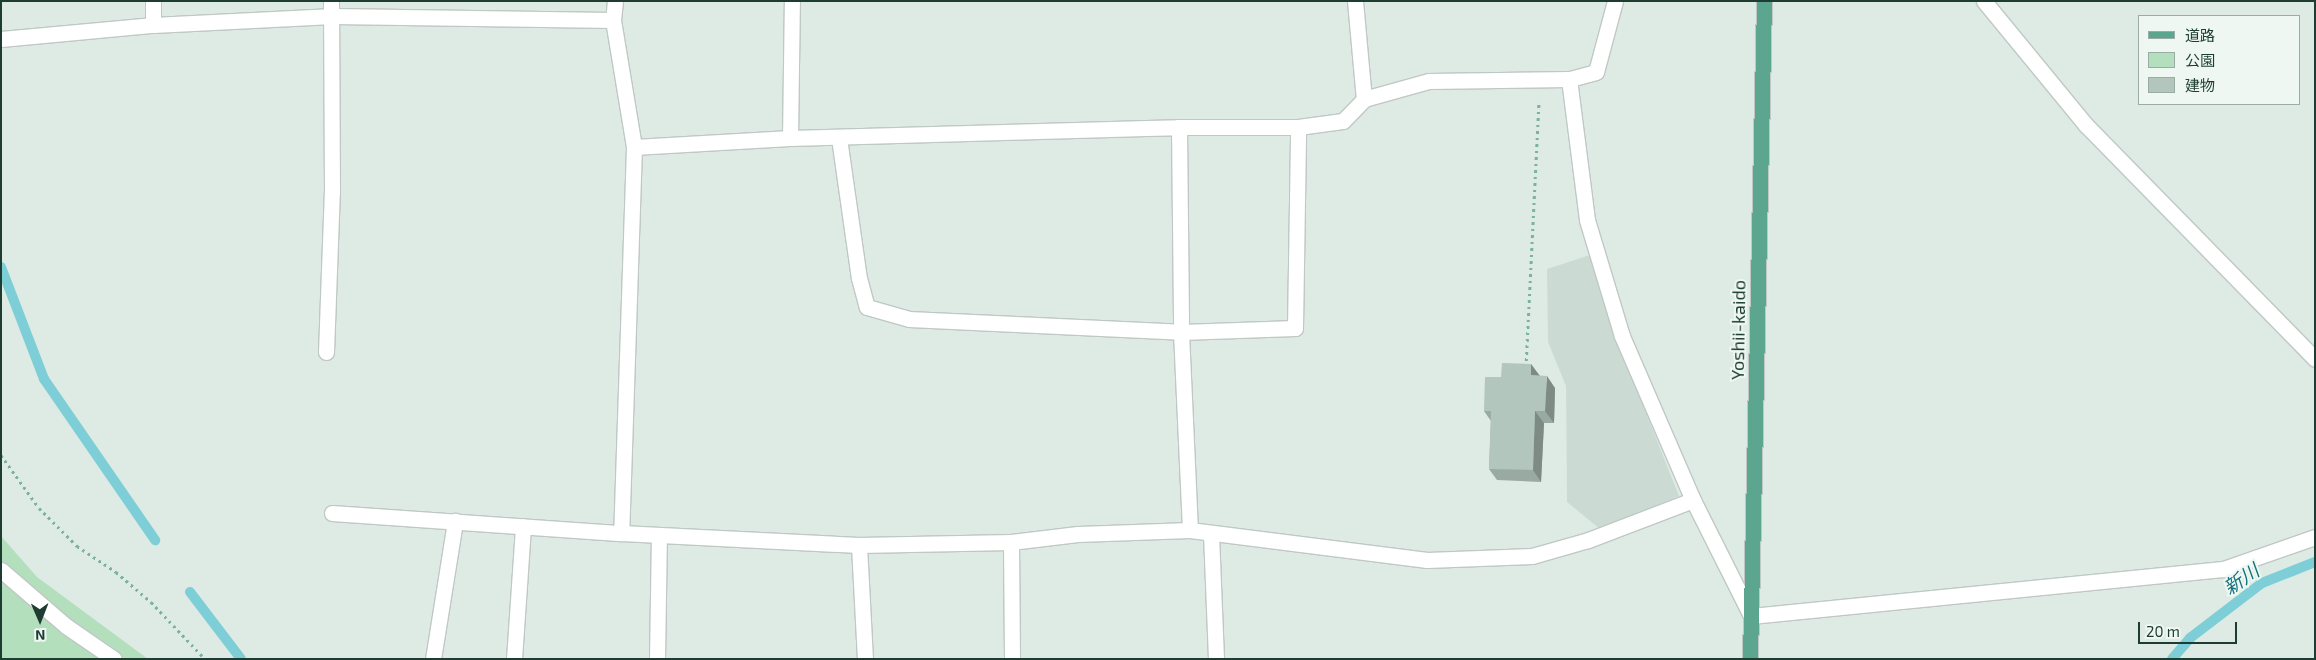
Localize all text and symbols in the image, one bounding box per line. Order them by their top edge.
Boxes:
legend [2138,15,2301,105]
text: 道路 [2185,26,2215,44]
text: 公園 [2185,51,2215,69]
text: 建物 [2185,76,2215,94]
street label: Yoshii-kaido [1726,280,1750,380]
water label: 新川 [2219,559,2263,599]
north arrow [15,595,65,645]
scale bar [2141,612,2240,644]
text: 20 m [2146,622,2180,640]
text: N [35,627,45,644]

